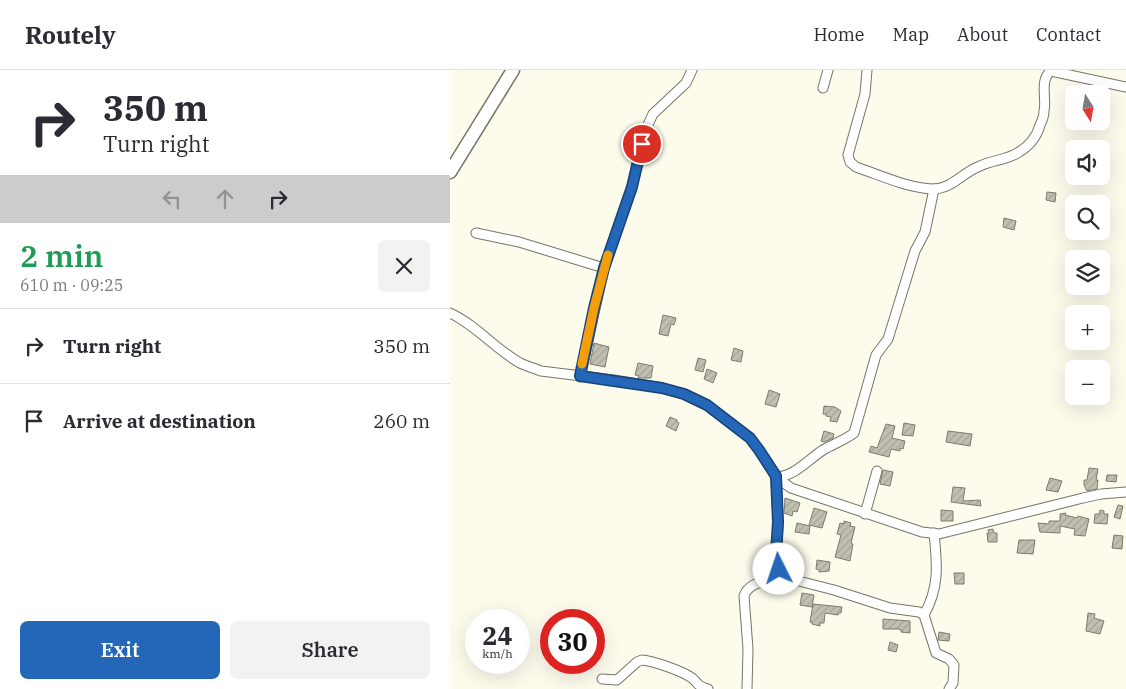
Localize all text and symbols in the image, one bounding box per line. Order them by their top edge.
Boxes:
text: Routely [25,19,116,51]
text: Home [813,23,865,46]
text: Map [893,23,929,46]
text: About [957,23,1008,46]
text: Contact [1036,23,1101,46]
text: 350 m [103,85,208,131]
north arrow [1065,85,1110,130]
map controls [1065,85,1110,405]
icon: right [20,90,85,155]
pin [621,123,663,165]
text: Turn right [103,129,210,158]
icon: arrive [628,130,656,158]
button: sound [1065,140,1110,185]
icon: left [158,185,186,213]
icon: ahead [211,185,239,213]
icon: right [264,185,292,213]
button: search [1065,195,1110,240]
text: 2 min [20,236,103,275]
button: close [378,240,430,292]
button: layers [1065,250,1110,295]
text: 610 m · 09:25 [20,275,123,295]
button: + [1065,305,1110,350]
icon: right [20,332,48,360]
text: Turn right [63,334,161,358]
text: 350 m [373,334,430,358]
button: − [1065,360,1110,405]
icon: arrive [20,407,48,435]
text: Arrive at destination [63,409,256,433]
text: 260 m [373,409,430,433]
position arrow [752,542,804,594]
speed limit sign: 30 [540,609,605,674]
text: 24 [482,619,513,652]
button: Exit [20,621,220,679]
button: Share [230,621,430,679]
text: km/h [482,646,513,661]

